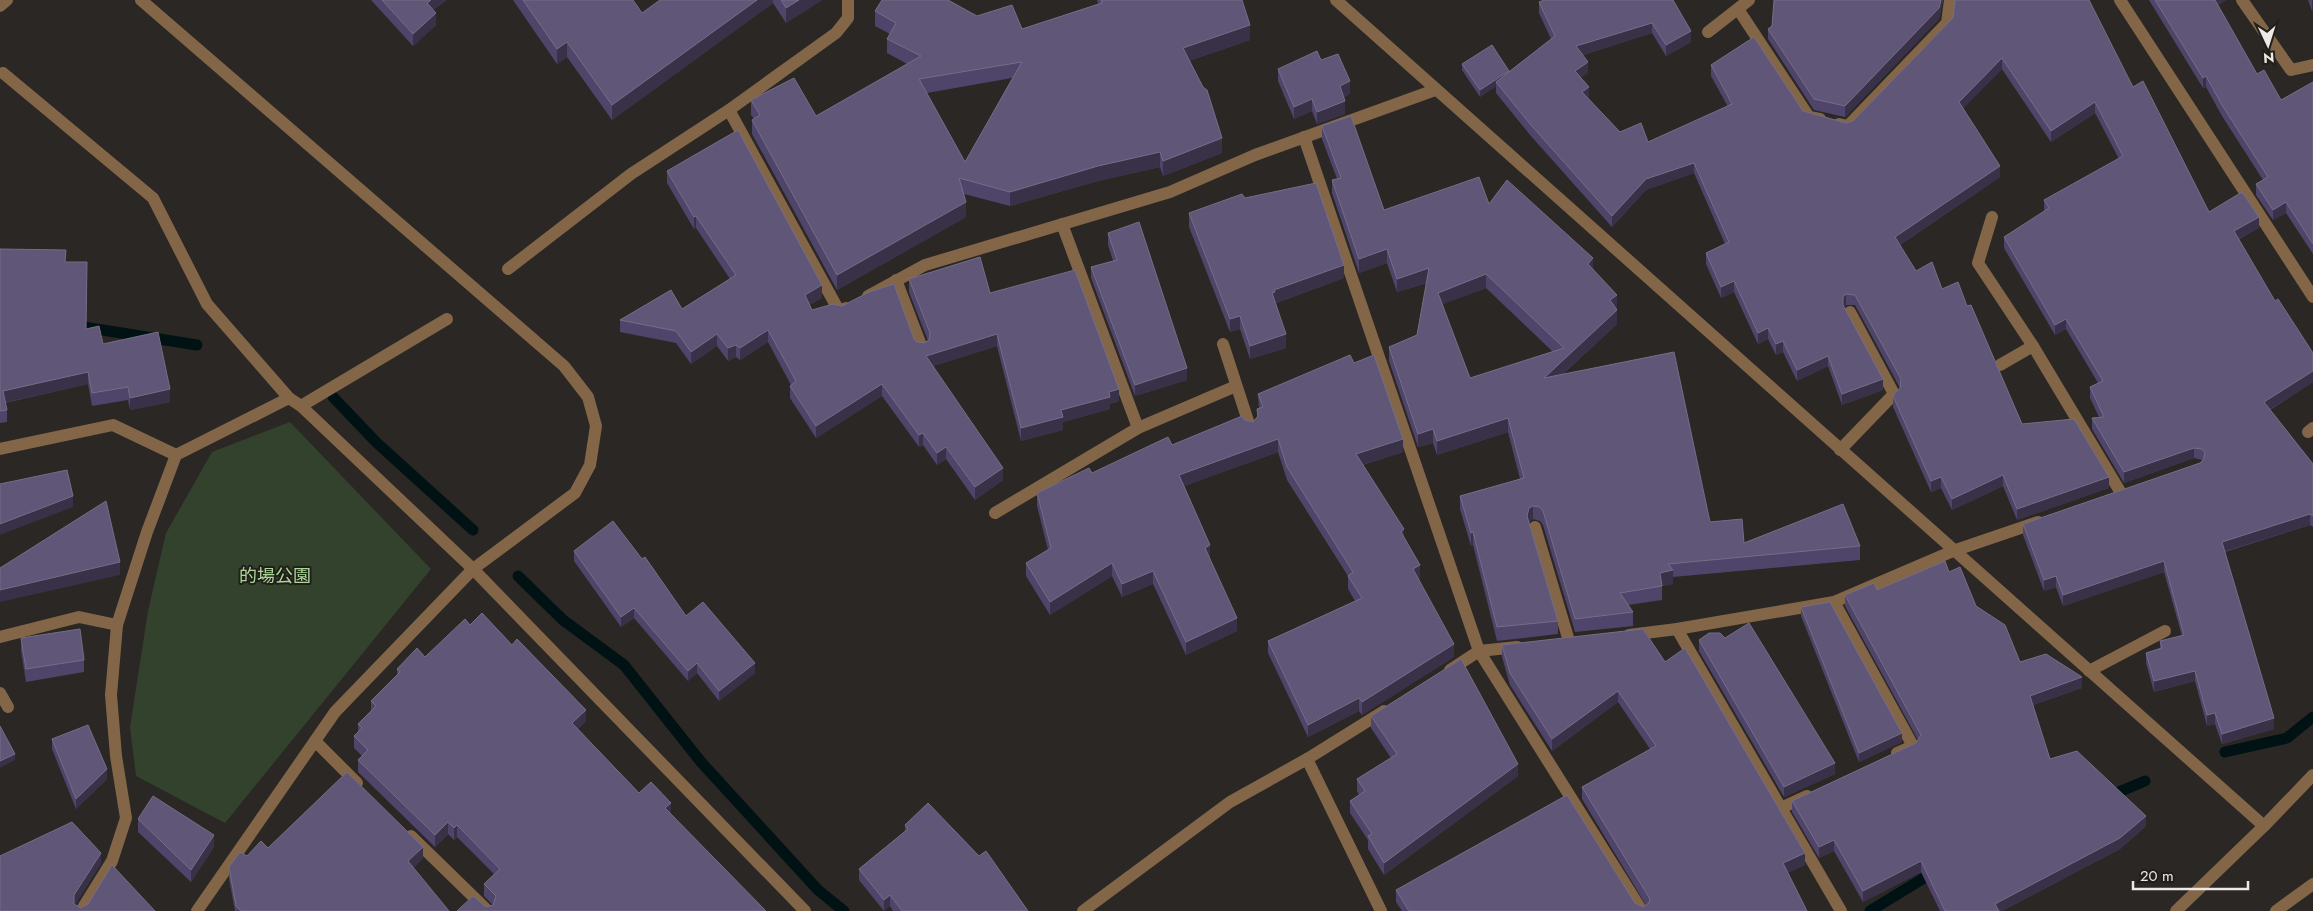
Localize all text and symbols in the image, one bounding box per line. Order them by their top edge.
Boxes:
north arrow [2243,20,2293,70]
text: N [2263,48,2275,68]
park label: 的場公園 [239,563,311,589]
scale bar [2133,858,2248,890]
text: 20 m [2140,865,2174,887]

